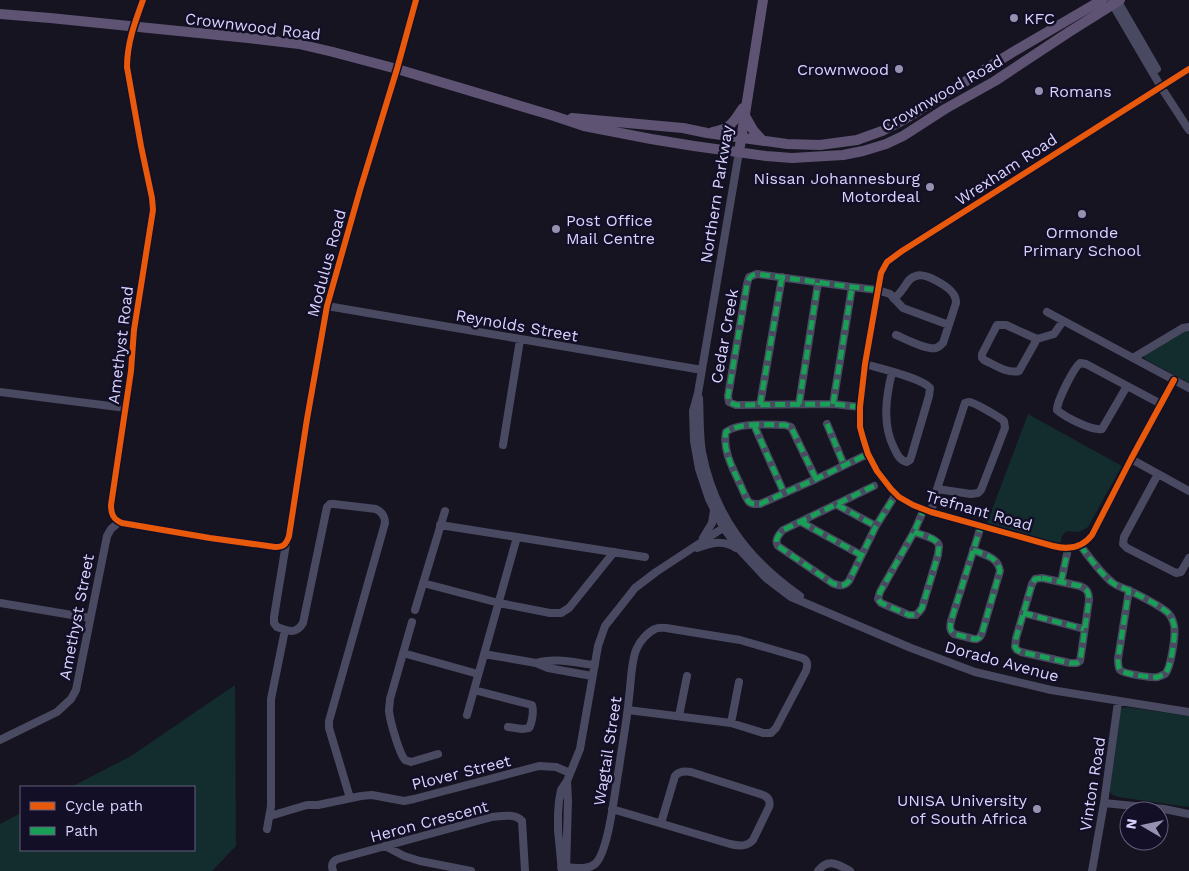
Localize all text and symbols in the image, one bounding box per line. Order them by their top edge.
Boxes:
street label: Crownwood Road [184,9,322,44]
place label: KFC [1024,9,1055,28]
marker: KFC [1008,12,1020,24]
street label: Crownwood Road [878,51,1006,136]
place label: Crownwood [797,60,889,79]
marker: Crownwood [893,63,905,75]
place label: Romans [1049,82,1112,101]
marker: Romans [1033,85,1045,97]
street label: Northern Parkway [696,123,737,264]
street label: Wrexham Road [952,129,1061,209]
place label: Nissan Johannesburg Motordeal [754,169,920,206]
marker: Nissan Johannesburg Motordeal [924,181,936,193]
street label: Modulus Road [303,207,350,319]
marker: Ormonde Primary School [1076,208,1088,220]
place label: Post Office Mail Centre [566,211,655,248]
marker: Post Office Mail Centre [550,223,562,235]
place label: Ormonde Primary School [1023,223,1141,260]
street label: Amethyst Road [104,285,137,405]
street label: Cedar Creek [707,287,742,385]
street label: Reynolds Street [454,305,580,346]
street label: Trefnant Road [923,486,1034,535]
street label: Amethyst Street [55,552,98,682]
street label: Dorado Avenue [943,637,1061,686]
street label: Wagtail Street [589,695,626,807]
street label: Vinton Road [1076,736,1109,833]
street label: Plover Street [410,751,513,794]
legend [20,786,195,851]
place label: UNISA University of South Africa [897,791,1028,828]
street label: Heron Crescent [368,796,491,846]
text: Cycle path [65,797,143,815]
north arrow [1119,801,1169,851]
marker: UNISA University of South Africa [1031,803,1043,815]
text: N [1122,818,1140,830]
text: Path [65,822,98,840]

